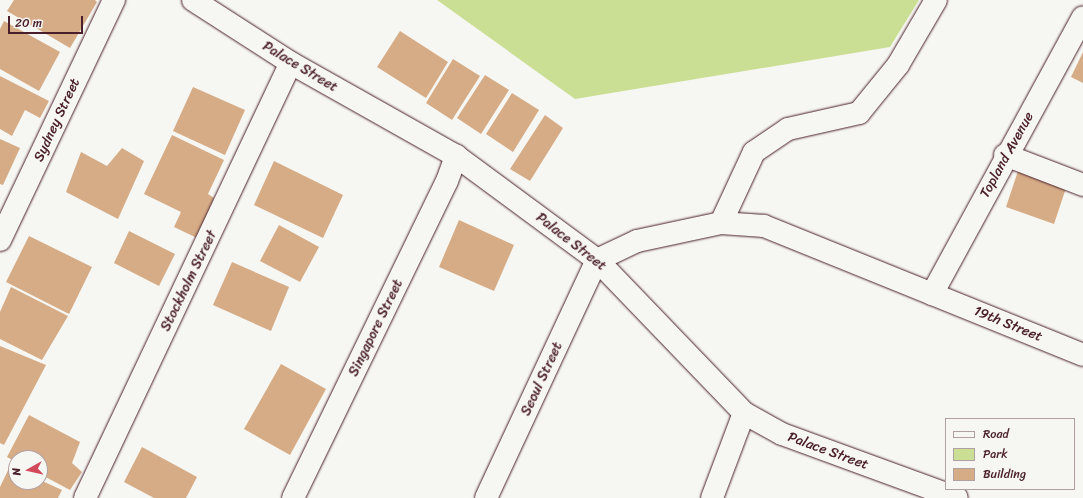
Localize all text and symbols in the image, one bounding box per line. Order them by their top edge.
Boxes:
scale bar [10,8,85,34]
text: 20 m [15,12,42,34]
street label: Palace Street [259,38,341,96]
street label: Sydney Street [30,76,84,164]
street label: Topland Avenue [977,109,1037,201]
street label: Palace Street [532,209,610,275]
street label: Stockholm Street [157,228,221,334]
street label: Singapore Street [345,277,407,379]
street label: 19th Street [971,303,1045,345]
street label: Seoul Street [518,340,566,418]
legend [945,418,1075,490]
text: Road [983,423,1009,445]
street label: Palace Street [785,429,871,473]
text: Park [983,443,1008,465]
north arrow [8,450,48,490]
text: Building [983,463,1026,485]
text: N [7,467,27,477]

